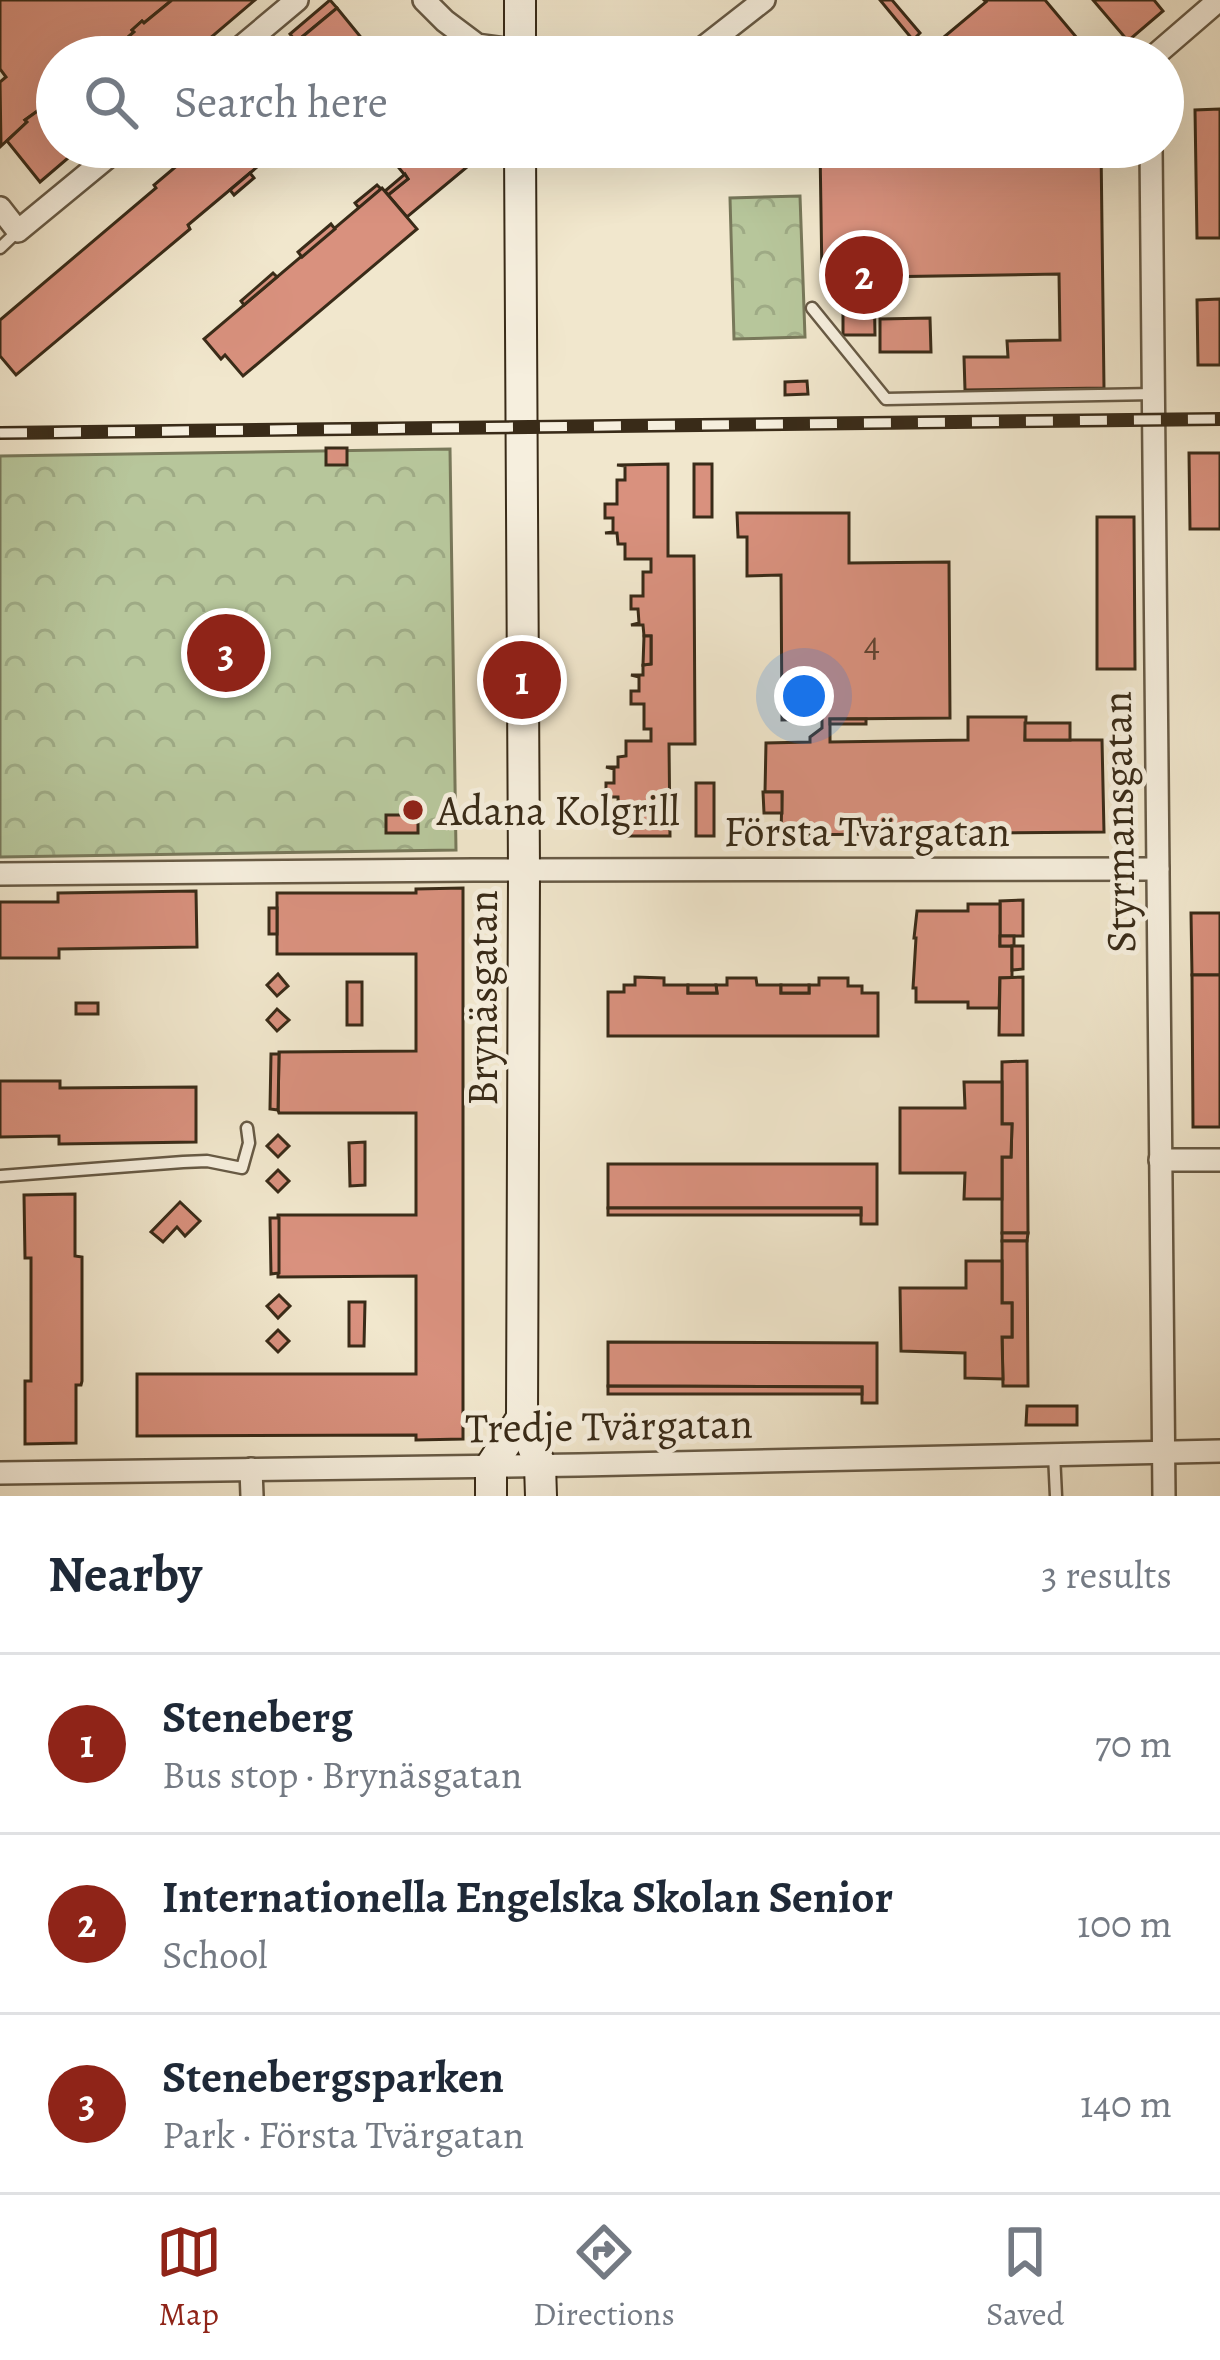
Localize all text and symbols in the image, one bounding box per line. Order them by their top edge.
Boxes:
search box [36,36,1184,168]
icon: search [78,69,144,135]
text: Search here [174,71,388,133]
pin: 2 [825,230,903,320]
pin: 3 [187,608,265,698]
house number: 4 [864,619,880,668]
pin: 1 [483,635,561,725]
your location [774,666,834,726]
street label: Styrmansgatan [1088,691,1149,953]
place label: Adana Kolgrill [436,782,680,839]
marker: Adana Kolgrill [400,797,426,823]
street label: Första Tvärgatan [724,803,1010,860]
street label: Brynäsgatan [454,890,511,1106]
street label: Tredje Tvärgatan [465,1394,753,1457]
text: Nearby [48,1539,202,1609]
text: 3 results [1041,1548,1172,1601]
text: Steneberg [162,1686,353,1748]
text: 1 [80,1717,94,1770]
text: 70 m [1095,1717,1172,1770]
text: Bus stop · Brynäsgatan [162,1748,522,1801]
text: Internationella Engelska Skolan Senior [162,1866,893,1928]
text: 2 [78,1897,96,1950]
text: 100 m [1077,1897,1172,1950]
text: School [162,1928,268,1981]
text: Stenebergsparken [162,2046,504,2108]
text: 3 [79,2077,95,2130]
text: 140 m [1080,2077,1172,2130]
text: Park · Första Tvärgatan [162,2108,524,2161]
tab: Map [156,2219,222,2336]
tab: Directions [533,2219,675,2336]
tab: Saved [986,2219,1064,2336]

